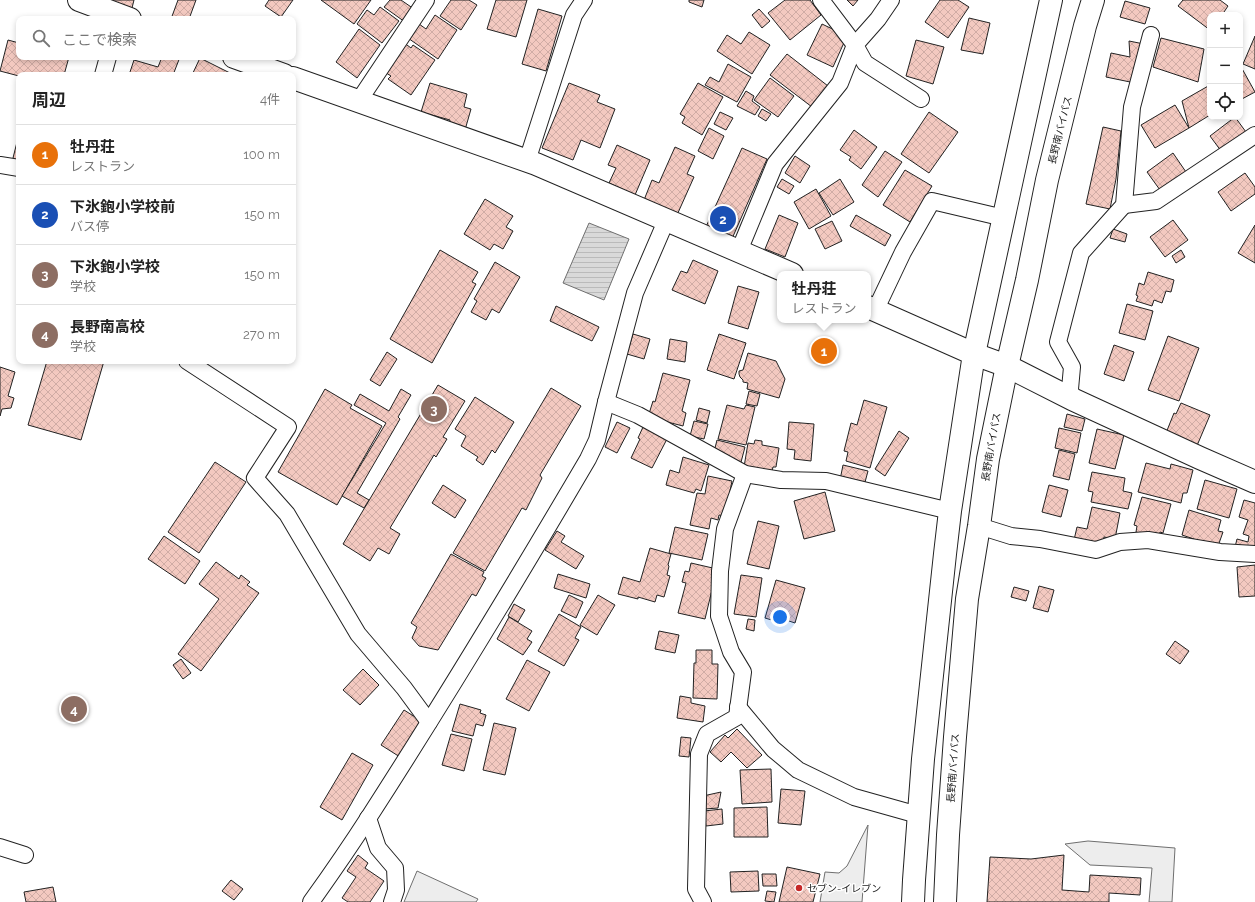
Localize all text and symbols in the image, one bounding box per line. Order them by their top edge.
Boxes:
map controls [1207,12,1243,120]
button: + [1207,12,1243,48]
search box [16,16,296,60]
icon: search [30,27,52,49]
text: ここで検索 [62,31,137,49]
button: − [1207,48,1243,84]
button: locate [1207,84,1243,120]
text: 周辺 [32,90,66,110]
text: 4件 [260,92,280,107]
street label: 長野南バイパス [1046,95,1074,165]
text: 牡丹荘 [70,138,115,156]
text: 1 [42,147,48,162]
text: 100 m [243,147,280,162]
text: レストラン [70,159,135,174]
text: 下氷鉋小学校前 [70,198,175,216]
pin: 2 [710,204,736,234]
text: 2 [41,207,49,222]
text: 150 m [244,207,280,222]
text: バス停 [70,219,109,234]
text: 下氷鉋小学校 [70,258,160,276]
text: 3 [41,267,49,282]
text: 150 m [244,267,280,282]
popup [777,271,871,323]
text: 学校 [70,279,96,294]
text: 牡丹荘 [791,280,837,298]
text: レストラン [791,301,857,316]
text: 長野南高校 [70,318,145,336]
text: 4 [41,327,49,342]
text: 270 m [243,327,280,342]
pin: 1 [811,336,837,366]
text: 学校 [70,339,96,354]
pin: 3 [421,394,447,424]
street label: 長野南バイパス [980,412,1002,482]
your location [770,607,790,627]
pin: 4 [61,694,87,724]
street label: 長野南バイパス [945,733,961,803]
marker: セブン-イレブン [794,883,804,893]
place label: セブン-イレブン [807,883,881,894]

